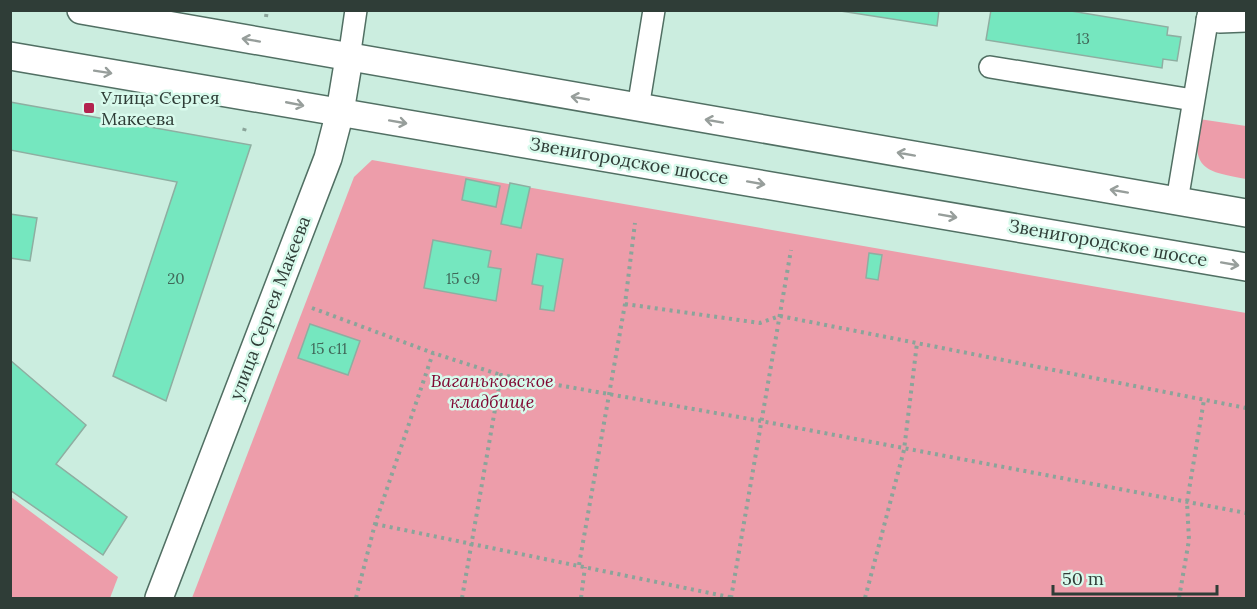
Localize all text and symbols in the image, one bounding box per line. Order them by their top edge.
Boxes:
house number: 13 [1076,29,1090,48]
one-way arrow [241,34,261,45]
one-way arrow [93,67,112,78]
place label: Улица Сергея Макеева [100,86,220,130]
one-way arrow [571,92,591,103]
one-way arrow [285,99,305,110]
marker: Улица Сергея Макеева [82,101,96,115]
one-way arrow [705,115,724,126]
one-way arrow [387,117,407,128]
street label: Звенигородское шоссе [528,132,730,189]
one-way arrow [897,149,917,160]
one-way arrow [745,178,765,189]
one-way arrow [1110,185,1129,196]
one-way arrow [937,211,957,222]
street label: улица Сергея Макеева [224,213,315,403]
street label: Звенигородское шоссе [1007,214,1209,271]
one-way arrow [1220,259,1239,270]
house number: 20 [167,269,185,288]
house number: 15 с9 [446,269,480,288]
house number: 15 с11 [311,339,347,358]
park label: Ваганьковское кладбище [430,369,554,413]
scale bar [1053,558,1216,596]
text: 50 m [1062,567,1104,590]

